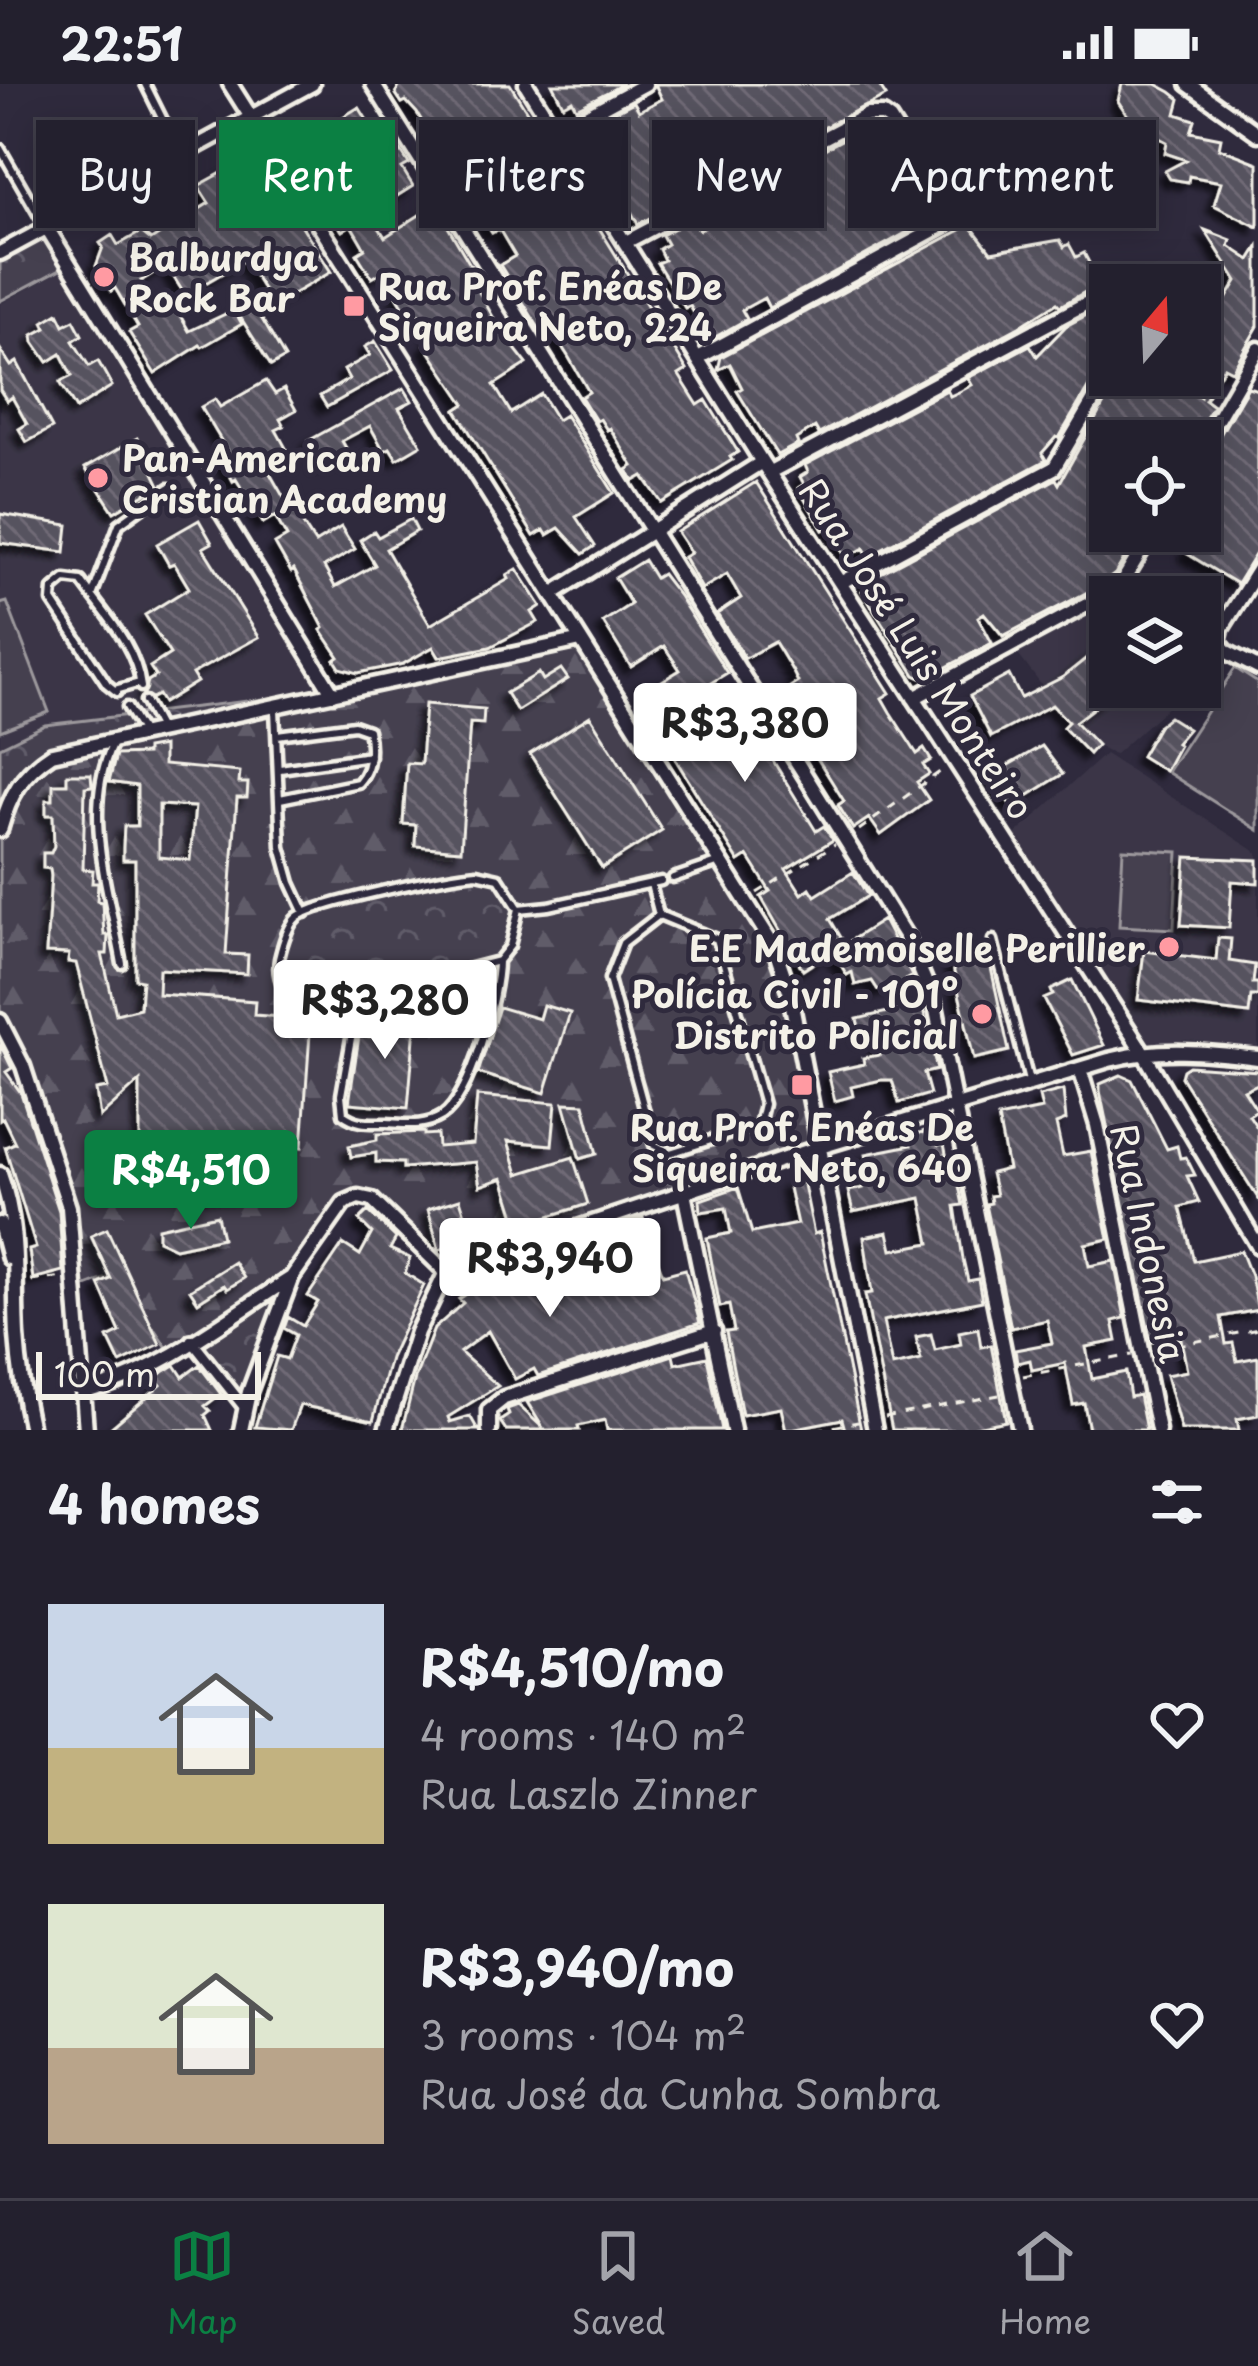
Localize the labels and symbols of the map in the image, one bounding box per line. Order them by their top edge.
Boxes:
place label: Balburdya Rock Bar [128,229,318,324]
place label: Rua Prof. Enéas De Siqueira Neto, 224 [378,258,722,353]
marker: Balburdya Rock Bar [91,264,117,290]
north arrow [1089,264,1221,396]
marker: Rua Prof. Enéas De Siqueira Neto, 224 [341,293,367,319]
place label: Pan-American Cristian Academy [122,430,447,525]
marker: Pan-American Cristian Academy [85,465,111,491]
street label: Rua José Luis Monteiro [787,467,1049,829]
pin: R$3,380 [634,683,856,785]
place label: E.E Mademoiselle Perillier [689,920,1146,974]
marker: E.E Mademoiselle Perillier [1156,934,1182,960]
pin: R$3,280 [274,960,496,1062]
place label: Polícia Civil - 101º Distrito Policial [631,966,958,1061]
marker: Polícia Civil - 101º Distrito Policial [969,1001,995,1027]
marker: Rua Prof. Enéas De Siqueira Neto, 640 [789,1072,815,1098]
place label: Rua Prof. Enéas De Siqueira Neto, 640 [630,1099,974,1194]
street label: Rua Indonesia [1098,1119,1202,1367]
pin: R$4,510 [80,1130,302,1232]
pin: R$3,940 [439,1218,661,1320]
scale bar [36,1346,261,1399]

